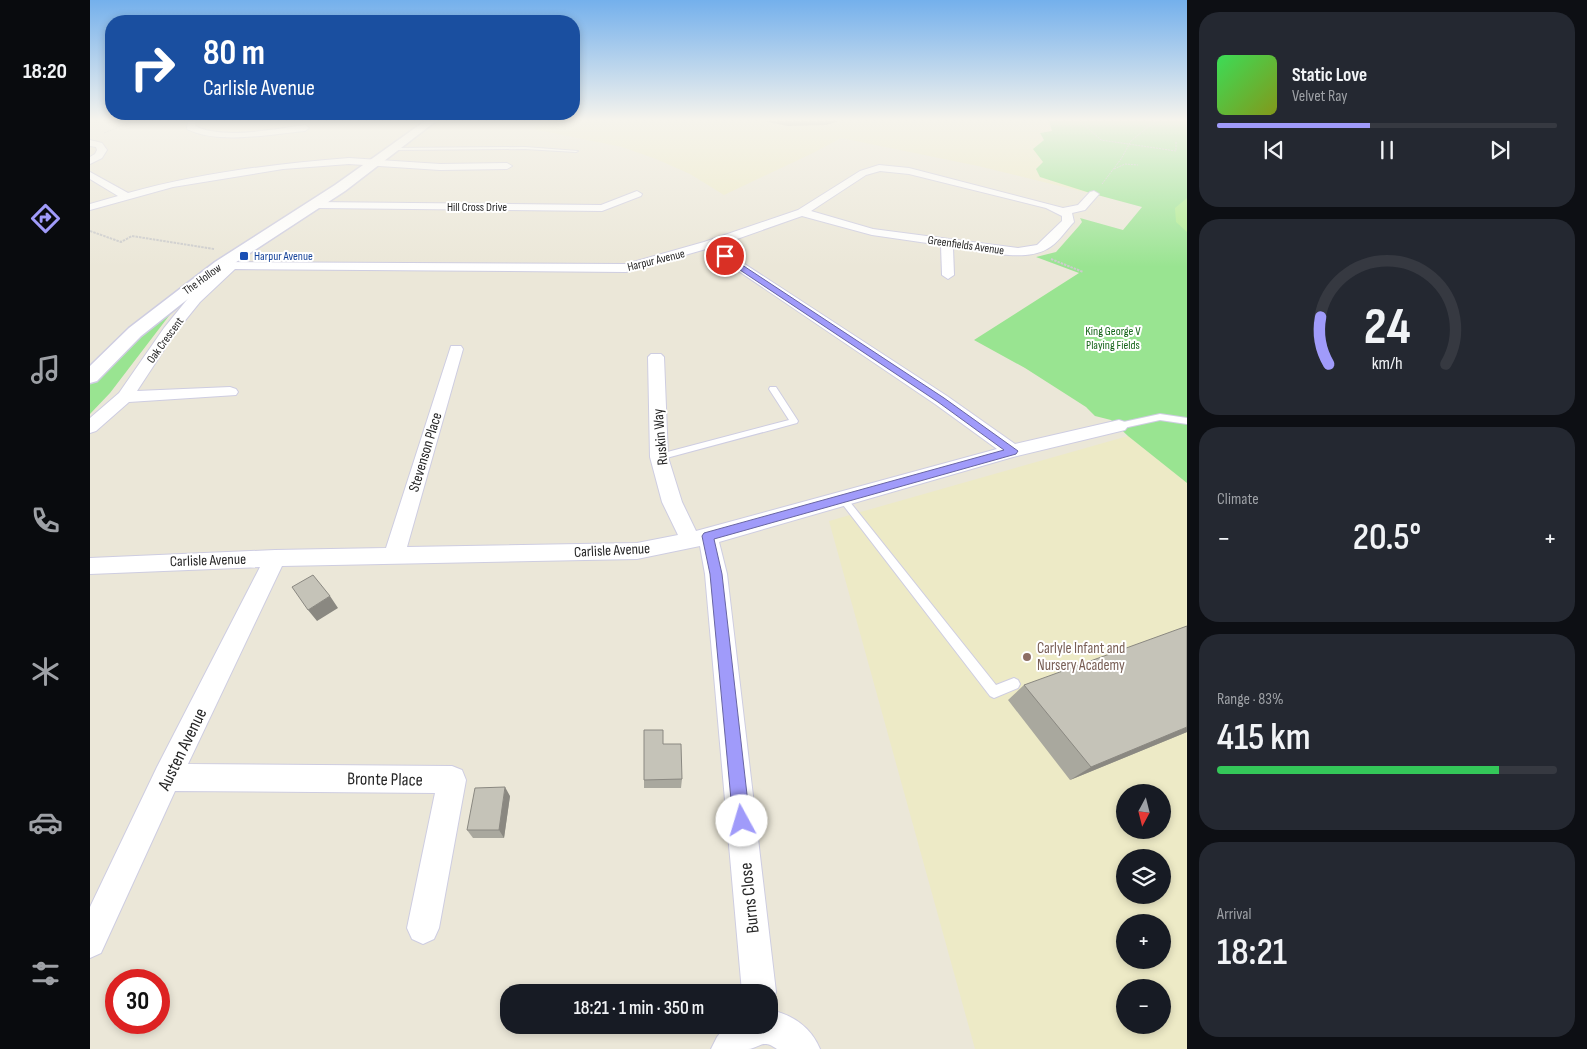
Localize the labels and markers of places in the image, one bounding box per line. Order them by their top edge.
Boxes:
pin [704,235,746,277]
place label: Harpur Avenue [254,249,313,264]
marker: Harpur Avenue [238,250,250,262]
place label: Carlyle Infant and Nursery Academy [1037,639,1125,675]
marker: Carlyle Infant and Nursery Academy [1021,651,1033,663]

